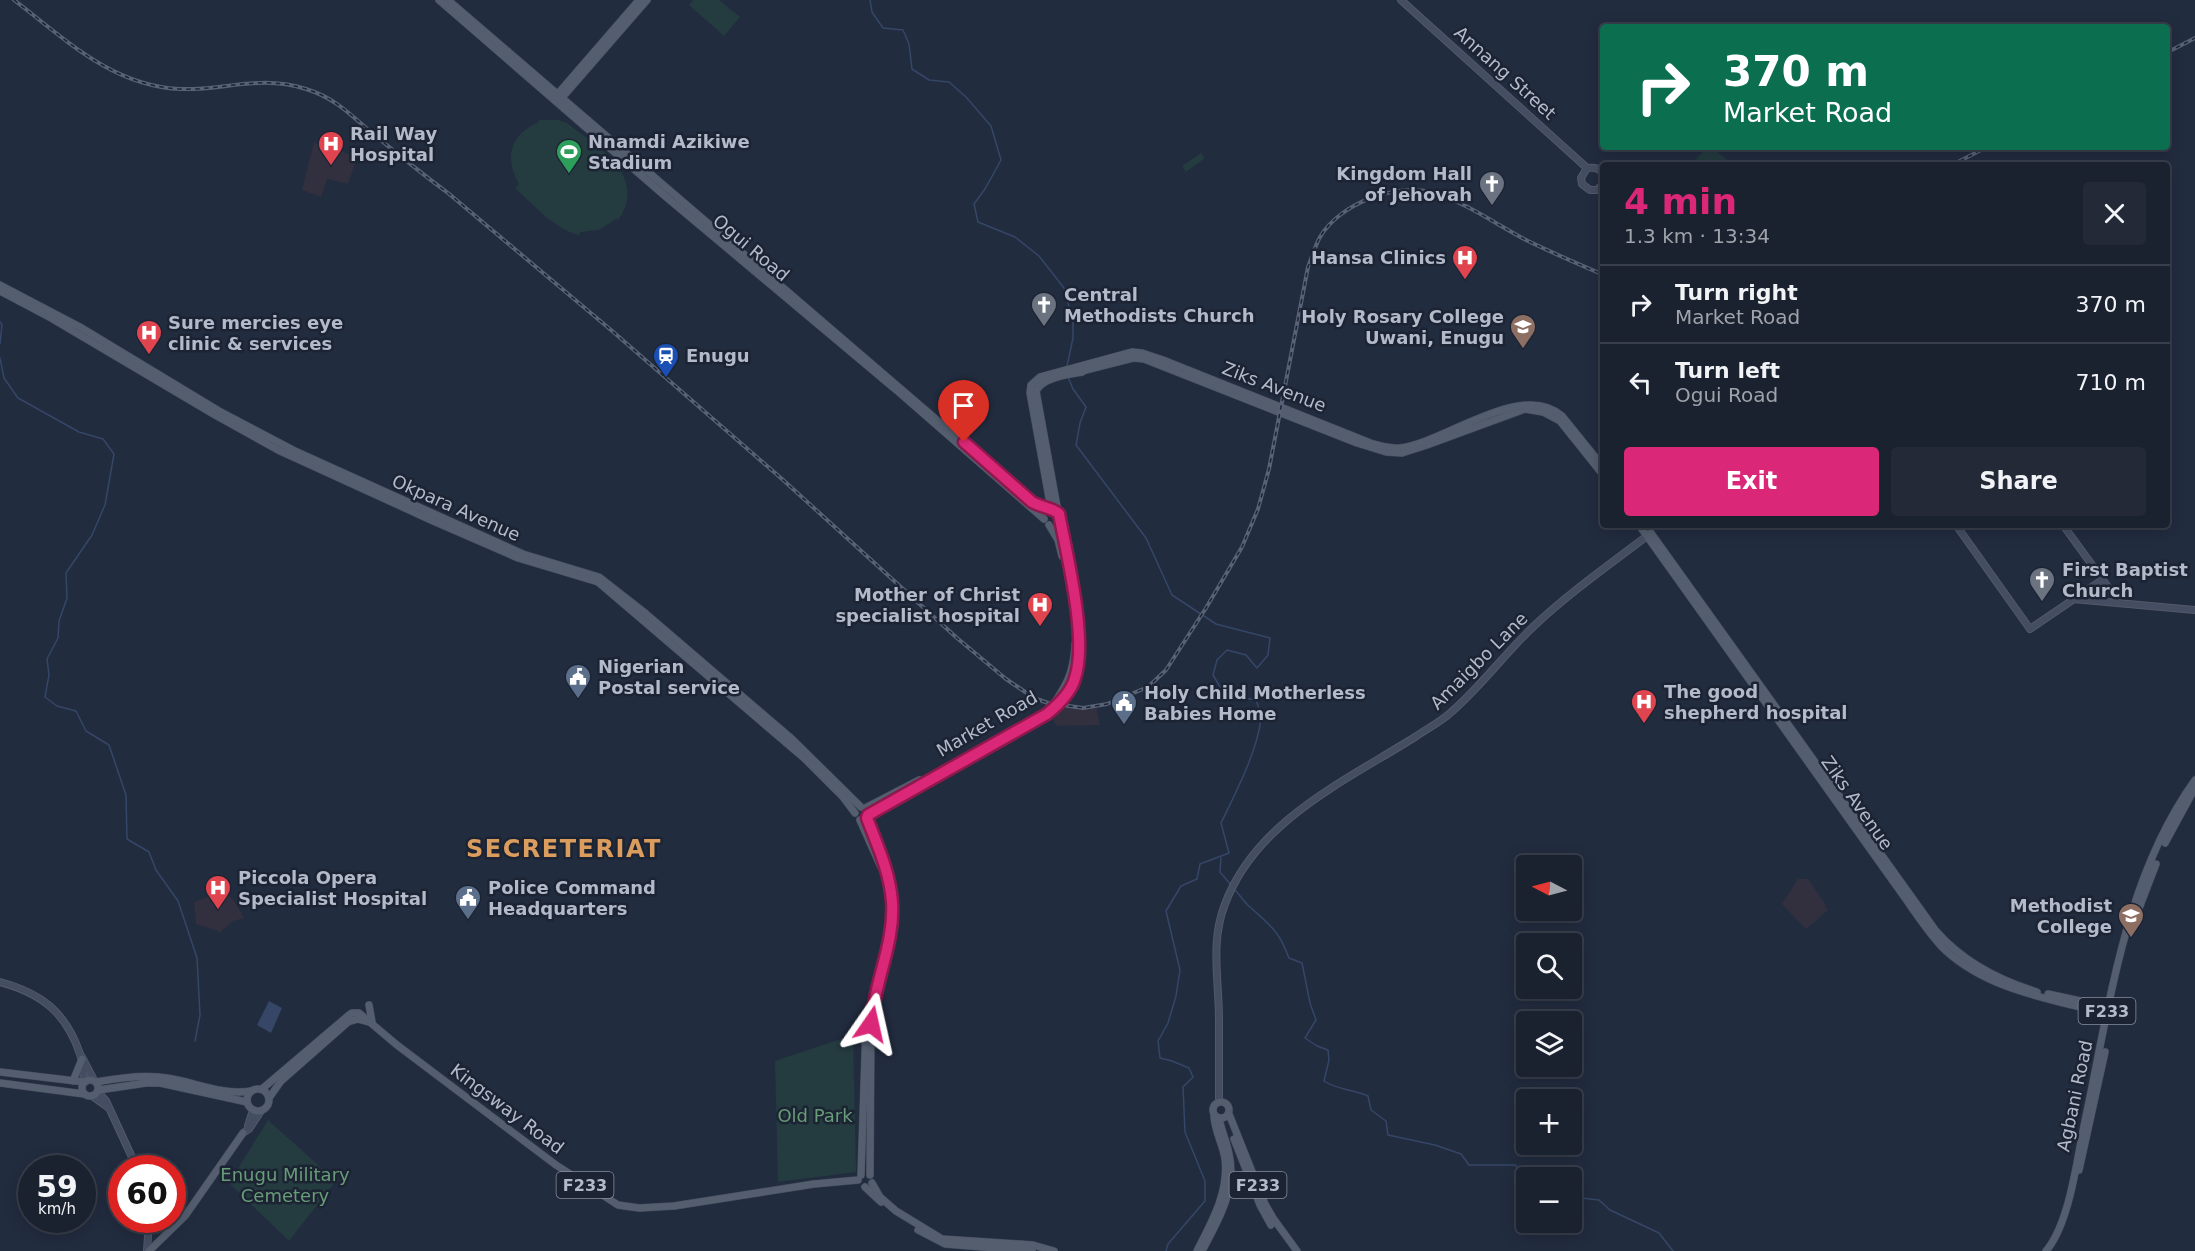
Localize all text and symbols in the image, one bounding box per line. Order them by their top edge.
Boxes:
street label: Annang Street [1450,22,1560,124]
text: 370 m [1723,47,1869,96]
icon: right [1624,48,1702,126]
text: Market Road [1723,97,1892,128]
place label: Rail Way Hospital [350,123,437,165]
hospital icon: Rail Way Hospital [316,129,346,167]
place label: Nnamdi Azikiwe Stadium [588,131,750,173]
sports icon: Nnamdi Azikiwe Stadium [554,137,584,175]
place label: Kingdom Hall of Jehovah [1336,163,1472,205]
church icon: Kingdom Hall of Jehovah [1477,169,1507,207]
text: 4 min [1624,181,1737,222]
button: close [2083,182,2146,245]
street label: Ogui Road [709,210,794,286]
text: 1.3 km · 13:34 [1624,224,1770,248]
hospital icon: Hansa Clinics [1450,243,1480,281]
place label: Hansa Clinics [1311,247,1446,268]
text: Turn right [1675,280,1798,305]
place label: Central Methodists Church [1064,284,1254,326]
icon: right [1624,288,1657,321]
church icon: Central Methodists Church [1029,290,1059,328]
text: 370 m [2076,292,2146,317]
text: Market Road [1675,305,1800,329]
place label: Holy Rosary College Uwani, Enugu [1301,306,1504,348]
place label: Sure mercies eye clinic & services [168,312,343,354]
school or university icon: Holy Rosary College Uwani, Enugu [1508,312,1538,350]
hospital icon: Sure mercies eye clinic & services [134,318,164,356]
station icon: Enugu [651,341,681,379]
place label: Enugu [686,345,750,366]
street label: Ziks Avenue [1219,357,1329,416]
text: Turn left [1675,358,1780,383]
icon: left [1624,366,1657,399]
text: 710 m [2076,370,2146,395]
pin [938,380,989,442]
text: Ogui Road [1675,383,1778,407]
icon: arrive [947,389,980,422]
button: Exit [1624,447,1879,516]
button: Share [1891,447,2146,516]
street label: Okpara Avenue [389,470,524,545]
place label: First Baptist Church [2062,559,2188,601]
church icon: First Baptist Church [2027,565,2057,603]
place label: Mother of Christ specialist hospital [835,584,1020,626]
hospital icon: Mother of Christ specialist hospital [1025,590,1055,628]
street label: Amaigbo Lane [1426,608,1532,714]
place label: Nigerian Postal service [598,656,740,698]
public building icon: Nigerian Postal service [563,662,593,700]
place label: The good shepherd hospital [1664,681,1848,723]
place label: Holy Child Motherless Babies Home [1144,682,1366,724]
street label: Market Road [933,686,1041,761]
hospital icon: The good shepherd hospital [1629,687,1659,725]
public building icon: Holy Child Motherless Babies Home [1109,688,1139,726]
street label: Ziks Avenue [1817,752,1897,854]
district label: SECRETERIAT [466,835,662,863]
north arrow [1516,855,1582,921]
map controls [1516,855,1582,1233]
place label: Piccola Opera Specialist Hospital [238,867,427,909]
hospital icon: Piccola Opera Specialist Hospital [203,873,233,911]
place label: Police Command Headquarters [488,877,656,919]
public building icon: Police Command Headquarters [453,883,483,921]
place label: Methodist College [2010,895,2112,937]
school or university icon: Methodist College [2116,901,2146,939]
button: search [1516,933,1582,999]
position arrow [839,992,903,1056]
road number: F233 [2078,998,2136,1024]
button: layers [1516,1011,1582,1077]
street label: Agbani Road [2052,1038,2097,1154]
street label: Kingsway Road [447,1059,568,1158]
button: + [1516,1089,1582,1155]
park label: Old Park [777,1105,853,1126]
speed limit sign: 60 [108,1155,186,1233]
park label: Enugu Military Cemetery [220,1164,350,1206]
button: − [1516,1167,1582,1233]
text: 59 [36,1169,78,1204]
road number: F233 [556,1172,614,1198]
road number: F233 [1230,1172,1286,1198]
text: km/h [38,1200,76,1218]

